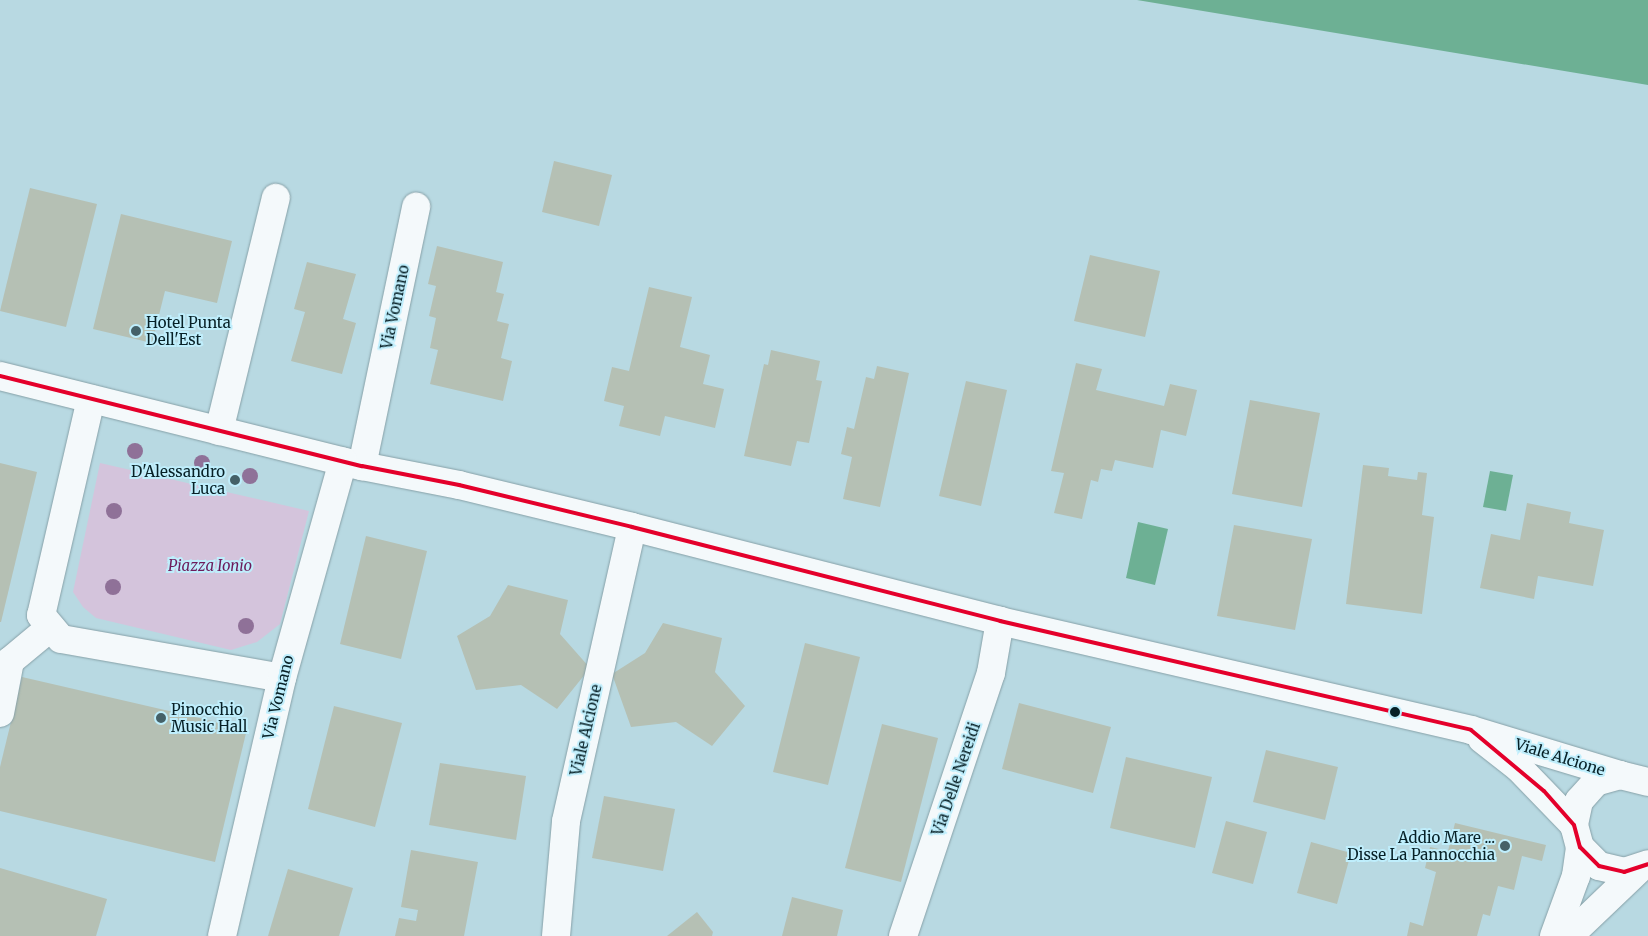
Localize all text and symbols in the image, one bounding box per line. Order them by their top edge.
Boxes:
street label: Via Vomano [377,263,413,351]
place label: Hotel Punta Dell'Est [146,313,231,348]
marker: Hotel Punta Dell'Est [130,325,142,337]
place label: D'Alessandro Luca [131,462,225,497]
marker: D'Alessandro Luca [229,474,241,486]
park label: Piazza Ionio [168,557,252,575]
street label: Via Vomano [259,653,297,741]
street label: Viale Alcione [567,683,605,777]
place label: Pinocchio Music Hall [171,700,247,735]
unlabelled marker [1390,707,1400,717]
marker: Pinocchio Music Hall [155,712,167,724]
street label: Via Delle Nereidi [928,720,984,838]
street label: Viale Alcione [1513,735,1607,779]
place label: Addio Mare ... Disse La Pannocchia [1347,828,1495,863]
marker: Addio Mare ... Disse La Pannocchia [1499,840,1511,852]

